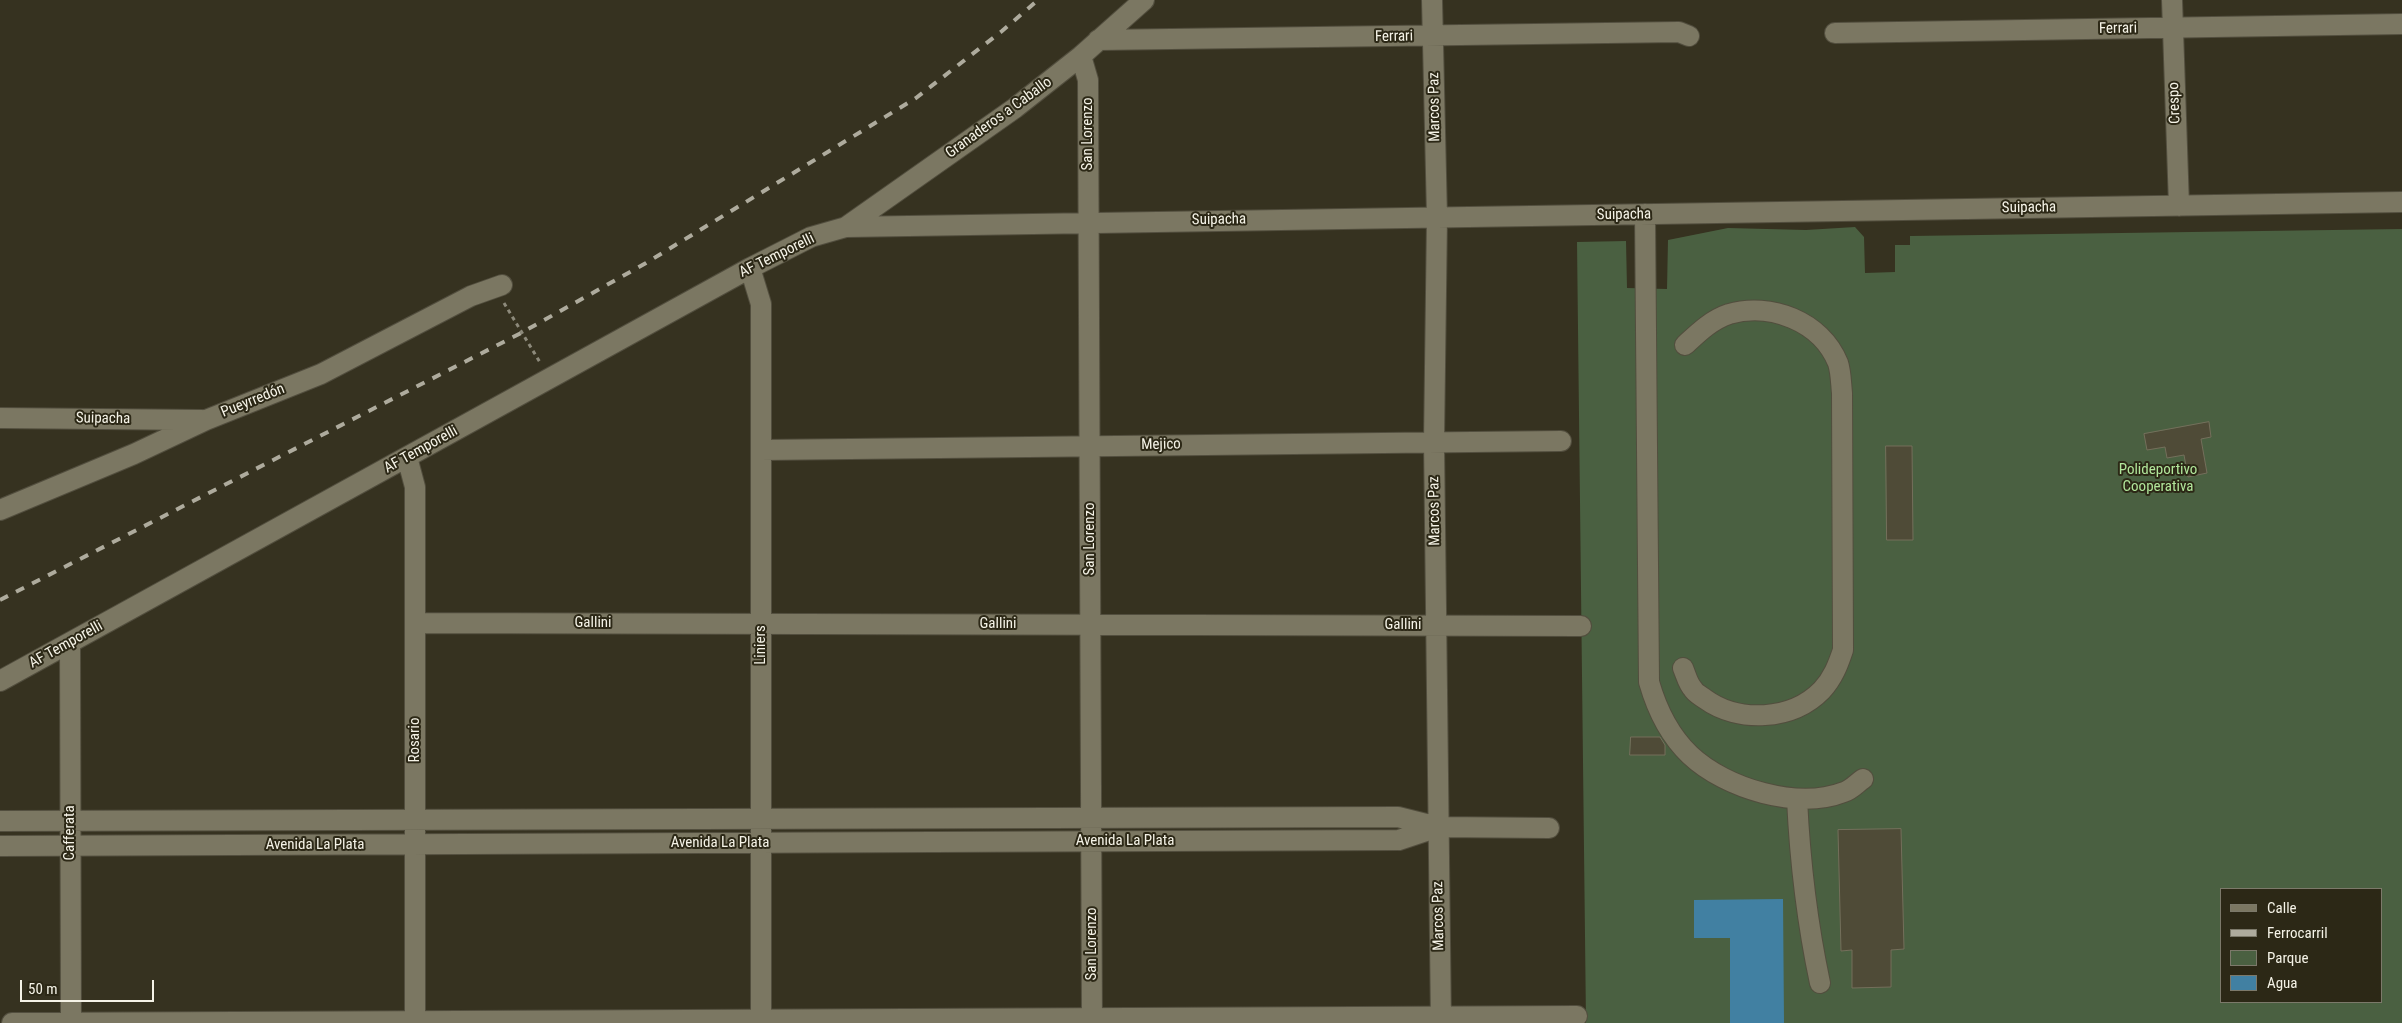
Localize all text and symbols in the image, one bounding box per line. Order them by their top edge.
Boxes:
street label: Ferrari [2099,20,2137,38]
street label: Ferrari [1375,28,1413,46]
street label: Marcos Paz [1425,72,1445,142]
street label: Granaderos a Caballo [942,73,1056,163]
street label: Crespo [2165,82,2185,124]
street label: San Lorenzo [1079,97,1097,171]
street label: Suipacha [2002,199,2056,217]
street label: Suipacha [1597,206,1651,224]
street label: Suipacha [1192,211,1246,229]
street label: AF Temporelli [736,230,818,282]
street label: Pueyrredón [219,380,287,422]
street label: Suipacha [76,410,130,428]
street label: AF Temporelli [381,422,461,478]
street label: Mejico [1141,436,1181,454]
park label: Polideportivo Cooperativa [2119,461,2197,496]
street label: Marcos Paz [1425,476,1445,546]
street label: San Lorenzo [1081,502,1099,576]
street label: Gallini [574,614,612,632]
street label: Gallini [979,615,1017,633]
street label: Gallini [1384,616,1422,634]
street label: AF Temporelli [26,617,106,673]
street label: Liniers [752,625,770,665]
street label: Rosario [406,717,424,763]
street label: Cafferata [61,805,79,861]
street label: Avenida La Plata [1076,832,1174,850]
street label: Avenida La Plata [671,834,769,852]
street label: Avenida La Plata [266,836,364,854]
street label: Marcos Paz [1429,881,1449,951]
legend [2220,888,2382,1003]
text: Calle [2267,899,2297,917]
street label: San Lorenzo [1083,907,1101,981]
text: Ferrocarril [2267,924,2328,942]
text: Parque [2267,949,2309,967]
scale bar [22,970,156,1002]
text: Agua [2267,974,2297,992]
text: 50 m [28,980,58,998]

